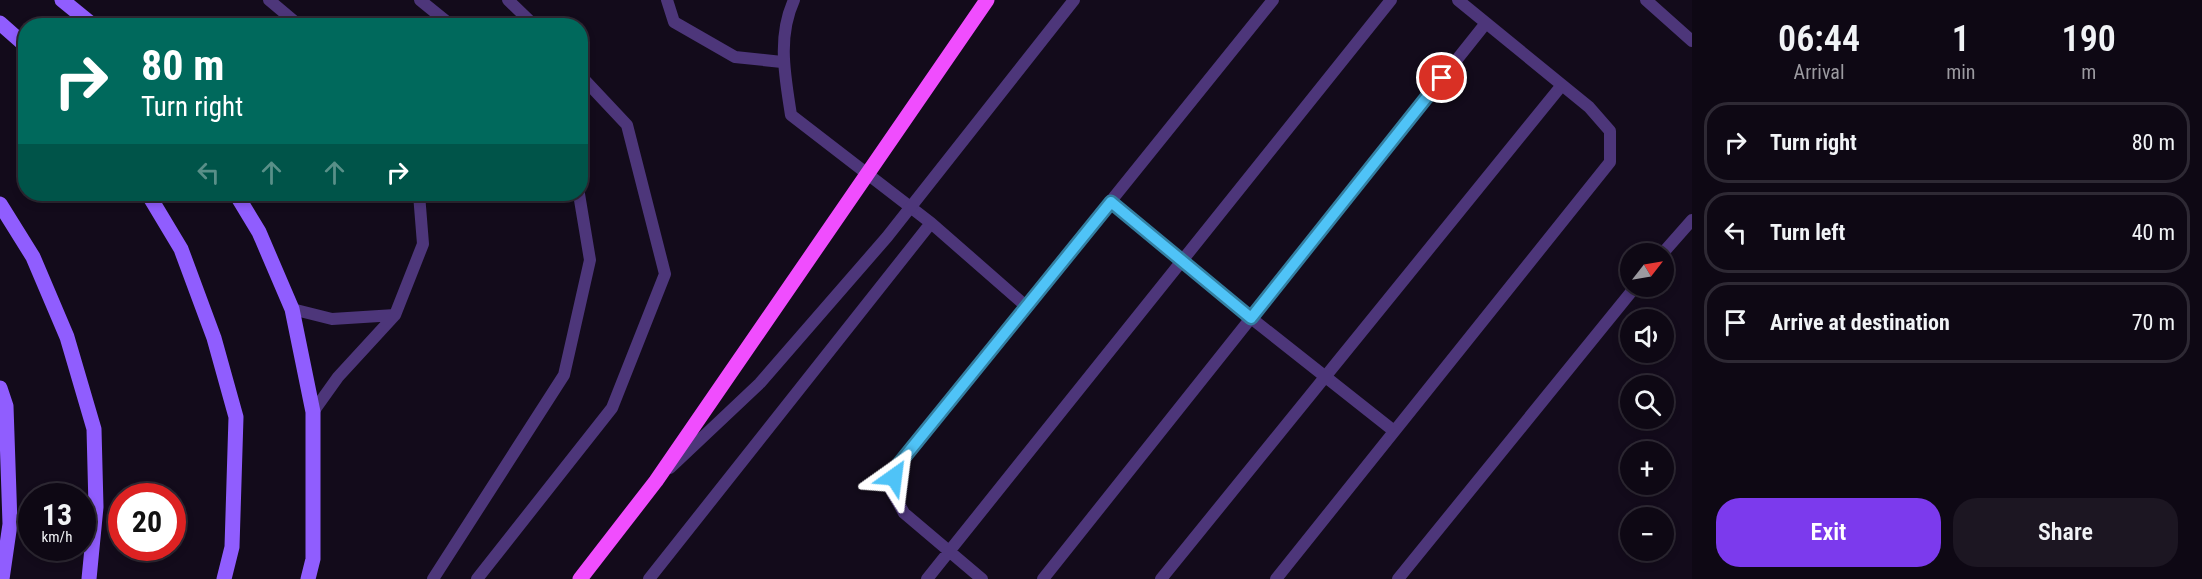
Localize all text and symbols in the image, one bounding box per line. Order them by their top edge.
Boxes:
text: 06:44 [1778,18,1860,60]
text: 1 [1952,18,1970,60]
text: 190 [2062,18,2116,60]
text: 80 m [141,41,224,90]
icon: right [42,42,120,120]
pin [1416,52,1467,103]
text: Arrival [1794,60,1845,84]
text: min [1946,60,1975,84]
text: m [2081,60,2096,84]
icon: arrive [1425,61,1458,94]
text: Turn right [141,91,243,123]
icon: right [1719,126,1752,159]
text: Turn right [1770,130,1857,155]
text: 80 m [2132,130,2175,155]
icon: left [192,156,225,189]
icon: ahead [255,156,288,189]
icon: ahead [318,156,351,189]
icon: right [381,156,414,189]
icon: left [1719,216,1752,249]
text: Turn left [1770,220,1845,245]
text: 40 m [2132,220,2175,245]
north arrow [1620,243,1674,297]
map controls [1620,243,1674,561]
icon: arrive [1719,306,1752,339]
button: sound [1620,309,1674,363]
text: Arrive at destination [1770,310,1950,335]
text: 70 m [2132,310,2175,335]
button: search [1620,375,1674,429]
button: + [1620,441,1674,495]
position arrow [862,445,926,509]
speed limit sign: 20 [108,483,186,561]
text: 13 [42,497,72,532]
button: Exit [1716,498,1941,567]
button: Share [1953,498,2178,567]
button: − [1620,507,1674,561]
text: km/h [42,528,72,546]

